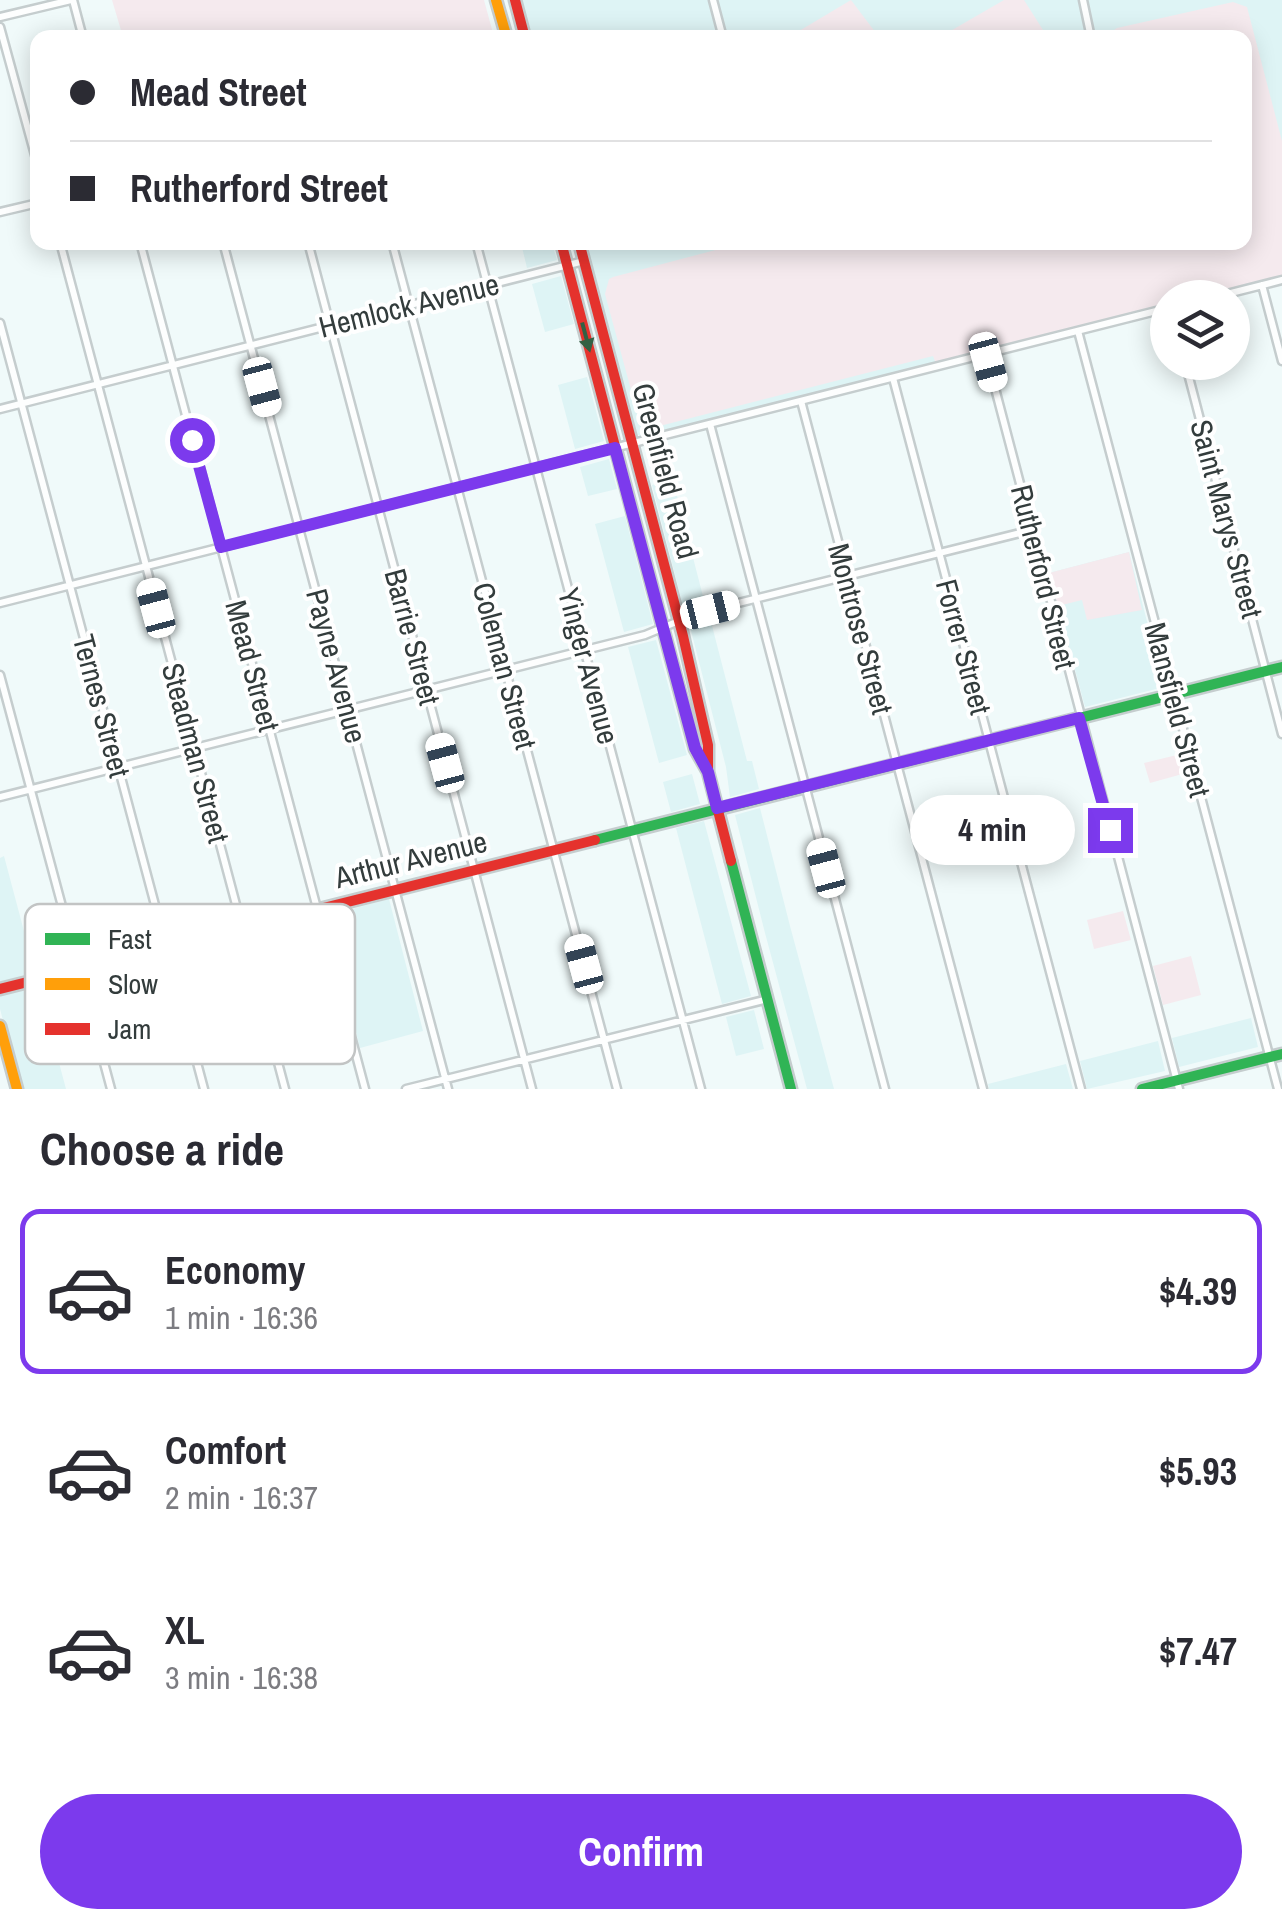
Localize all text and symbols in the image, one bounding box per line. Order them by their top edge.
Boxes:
text: Mead Street [130,67,307,118]
text: Rutherford Street [130,163,388,214]
street label: Hemlock Avenue [315,263,503,347]
map controls [1150,280,1250,380]
button: layers [1150,280,1250,380]
one-way arrow [579,322,595,353]
car [966,329,1010,395]
car [240,354,284,420]
street label: Greenfield Road [623,378,709,563]
street label: Saint Marys Street [1181,415,1273,622]
route start [170,418,215,463]
street label: Rutherford Street [1002,480,1086,673]
street label: Montrose Street [819,539,903,719]
street label: Barrie Street [376,564,450,709]
car [134,575,178,641]
street label: Forrer Street [927,575,1001,719]
street label: Coleman Street [464,578,546,754]
street label: Yinger Avenue [549,583,629,748]
street label: Payne Avenue [297,584,377,747]
car [677,588,743,632]
street label: Mead Street [216,596,290,736]
street label: Mansfield Street [1135,618,1221,802]
street label: Ternes Street [64,630,140,782]
street label: Steadman Street [153,658,239,847]
car [423,730,467,796]
callout: 4 min [910,795,1075,865]
text: 4 min [958,808,1027,851]
route end [1088,808,1133,853]
street label: Arthur Avenue [330,821,491,897]
car [804,835,848,901]
legend [25,904,355,1064]
text: Fast [108,920,152,958]
car [562,931,606,997]
text: Slow [108,965,158,1003]
text: Jam [108,1010,151,1048]
text: Choose a ride [40,1118,284,1179]
text: Economy [165,1245,305,1296]
icon: car [45,1247,135,1337]
text: $4.39 [1159,1266,1237,1317]
text: 1 min · 16:36 [165,1296,318,1339]
text: Comfort [165,1425,286,1476]
icon: car [45,1427,135,1517]
text: $5.93 [1159,1446,1237,1497]
text: 2 min · 16:37 [165,1476,318,1519]
text: XL [165,1605,205,1656]
icon: car [45,1607,135,1697]
text: $7.47 [1159,1626,1237,1677]
text: 3 min · 16:38 [165,1656,318,1699]
button: Confirm [40,1794,1242,1909]

